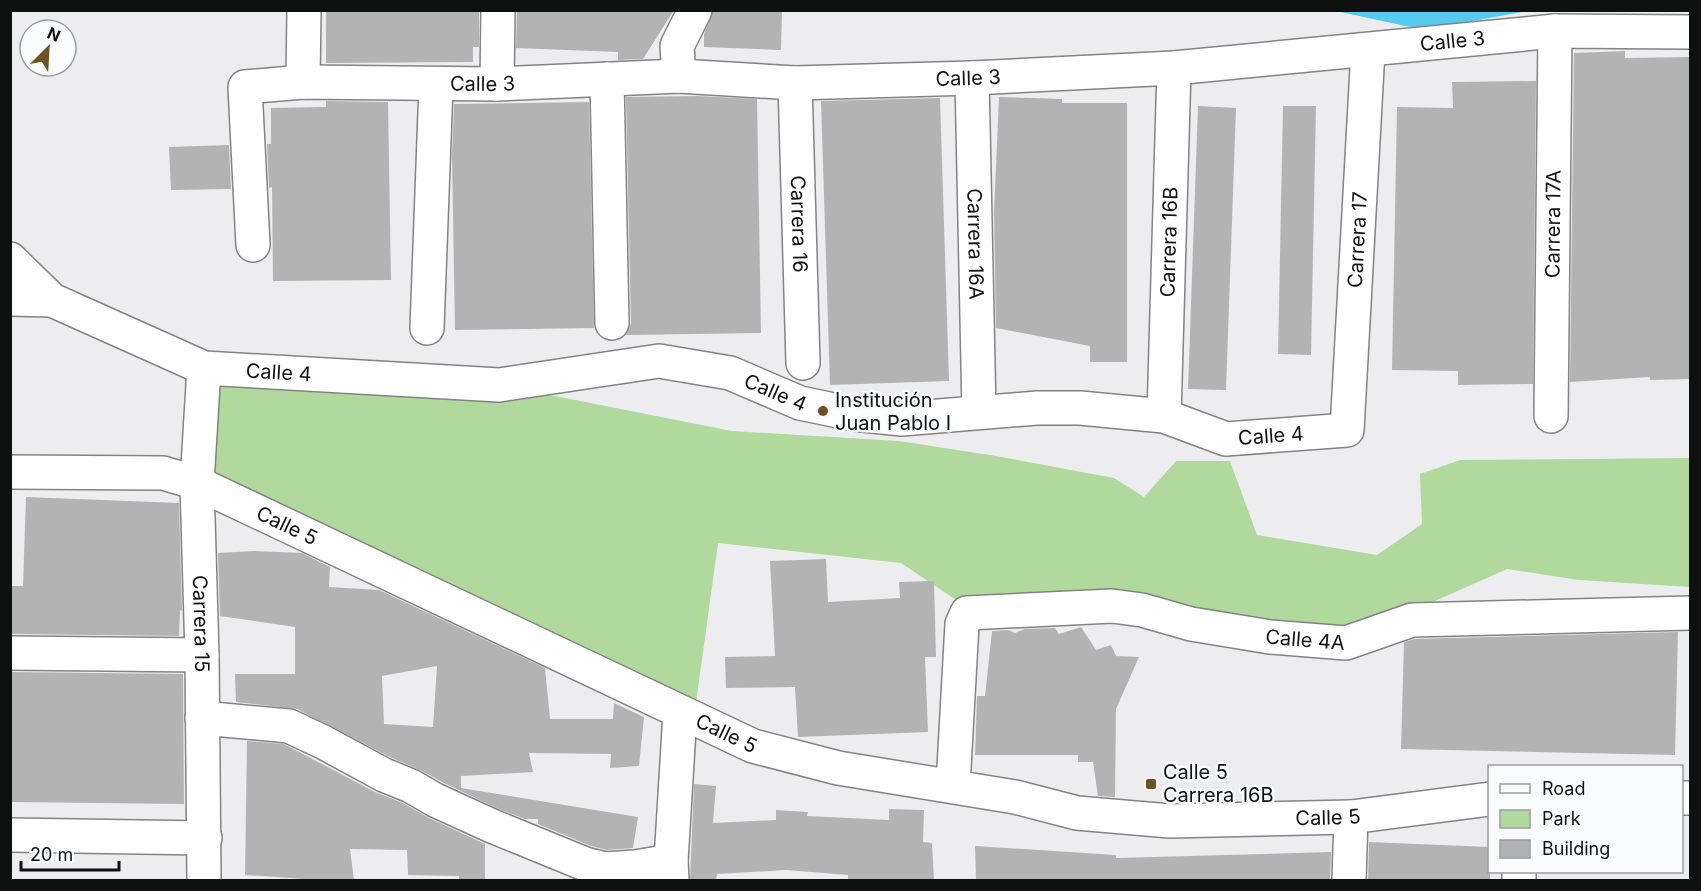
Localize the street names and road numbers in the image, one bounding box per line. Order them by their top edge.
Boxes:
street label: Calle 3 [1419,26,1486,56]
street label: Calle 3 [935,65,1001,91]
street label: Calle 3 [450,71,516,96]
street label: Carrera 17A [1540,170,1566,278]
street label: Carrera 16 [786,175,812,273]
street label: Carrera 16B [1155,186,1183,298]
street label: Carrera 16A [962,188,989,300]
street label: Carrera 17 [1343,191,1372,288]
street label: Calle 4 [245,358,312,386]
street label: Calle 4 [741,369,810,416]
street label: Calle 4 [1237,421,1305,450]
street label: Calle 5 [252,501,322,550]
street label: Carrera 15 [188,575,214,672]
street label: Calle 4A [1264,625,1346,655]
street label: Calle 5 [692,709,761,758]
street label: Calle 5 [1295,804,1362,830]

